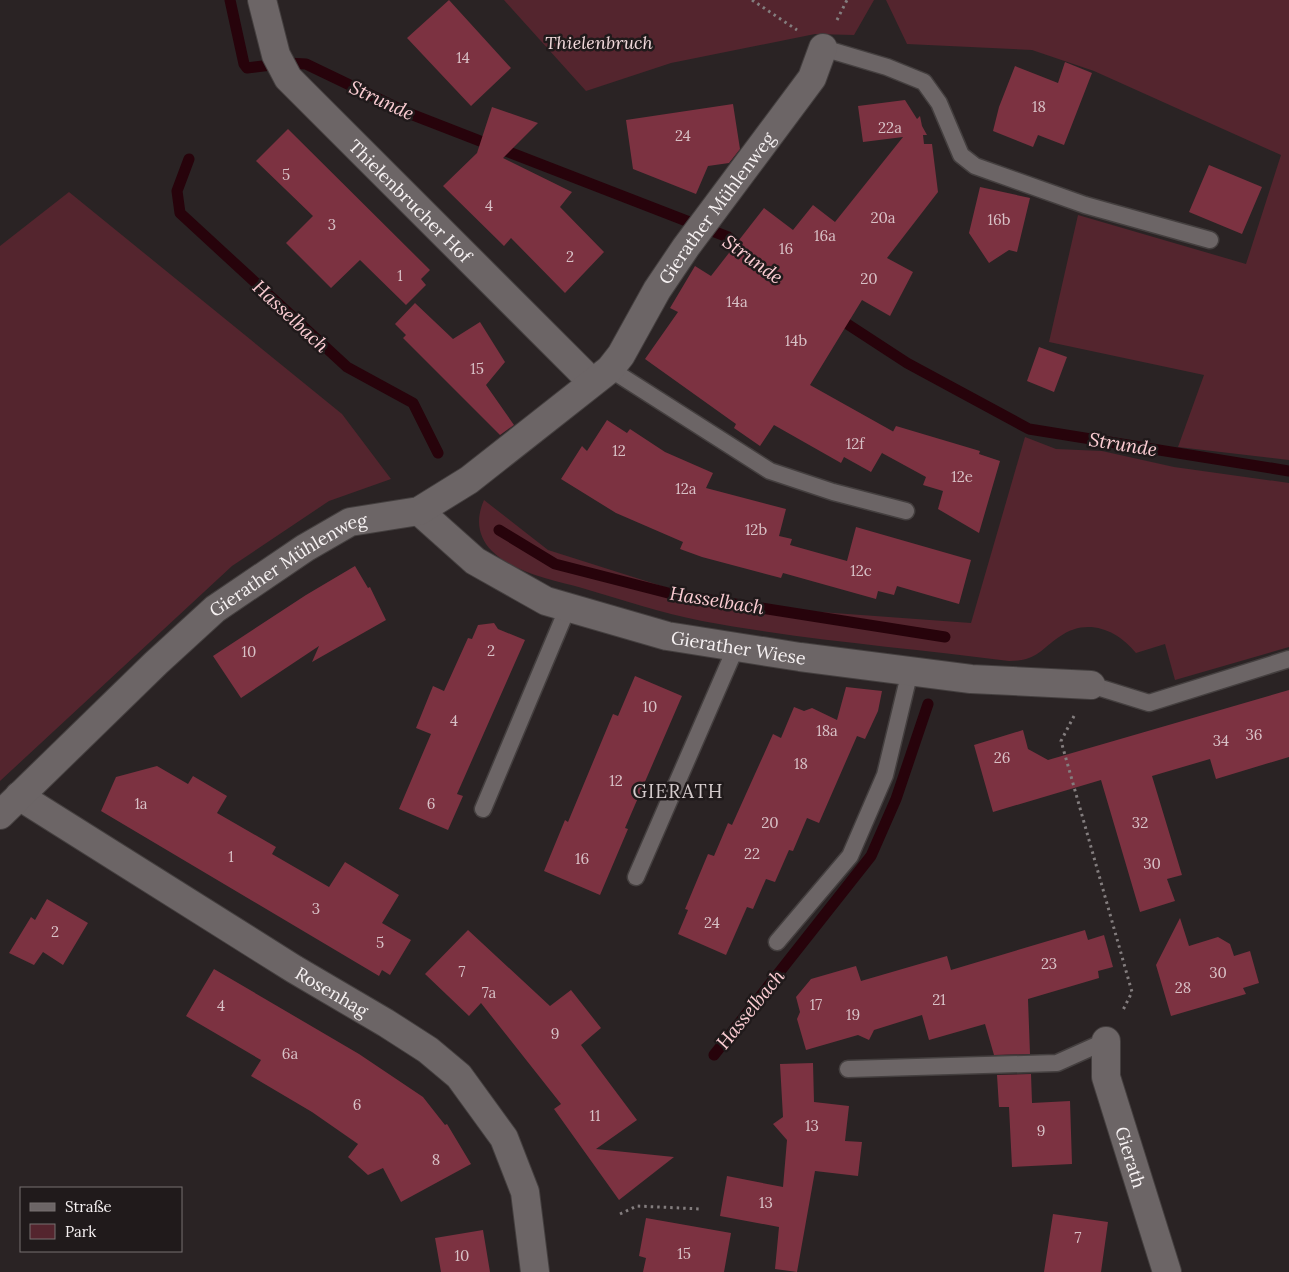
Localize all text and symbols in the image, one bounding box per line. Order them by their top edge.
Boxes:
park label: Thielenbruch [545,31,654,54]
house number: 14 [456,48,470,67]
water label: Strunde [346,75,418,125]
house number: 18 [1032,97,1046,116]
house number: 22a [878,118,902,137]
street label: Gierather Mühlenweg [653,126,780,288]
house number: 24 [675,126,691,145]
street label: Thielenbrucher Hof [344,134,478,268]
house number: 5 [282,165,290,184]
house number: 4 [485,196,493,215]
house number: 20a [870,208,896,227]
house number: 16b [988,210,1011,229]
house number: 3 [328,215,336,234]
house number: 16a [814,226,836,245]
water label: Strunde [718,229,788,289]
house number: 16 [779,239,793,258]
house number: 2 [566,247,574,266]
house number: 1 [397,266,403,285]
house number: 20 [860,269,878,288]
water label: Hasselbach [248,275,334,357]
house number: 14a [726,292,748,311]
house number: 14b [785,331,807,350]
house number: 15 [470,359,484,378]
water label: Strunde [1087,427,1159,461]
house number: 12f [846,434,865,453]
house number: 12 [612,441,626,460]
house number: 12e [951,467,973,486]
house number: 12a [675,479,697,498]
street label: Gierather Mühlenweg [204,508,370,621]
house number: 12b [745,520,767,539]
house number: 12c [850,561,872,580]
water label: Hasselbach [668,581,766,619]
street label: Gierather Wiese [670,625,807,669]
house number: 2 [487,641,495,660]
house number: 10 [242,642,256,661]
house number: 10 [643,697,657,716]
house number: 4 [450,711,458,730]
house number: 18a [816,721,838,740]
house number: 36 [1245,725,1263,744]
house number: 34 [1213,731,1229,750]
house number: 26 [994,748,1010,767]
house number: 18 [794,754,808,773]
house number: 12 [609,771,623,790]
district label: GIERATH [633,779,723,803]
house number: 1a [134,794,148,813]
house number: 6 [427,794,435,813]
house number: 20 [761,813,779,832]
house number: 32 [1132,813,1148,832]
house number: 22 [744,844,760,863]
house number: 1 [228,847,234,866]
house number: 16 [575,849,589,868]
house number: 30 [1143,854,1161,873]
house number: 3 [312,899,320,918]
house number: 24 [704,913,720,932]
house number: 2 [51,922,59,941]
house number: 5 [376,933,384,952]
house number: 23 [1041,954,1057,973]
street label: Rosenhag [291,961,374,1022]
house number: 7 [459,962,466,981]
house number: 30 [1209,963,1227,982]
water label: Hasselbach [711,964,789,1054]
house number: 28 [1175,978,1191,997]
house number: 7a [482,983,497,1002]
house number: 21 [932,990,946,1009]
house number: 17 [810,995,822,1014]
house number: 4 [217,996,225,1015]
house number: 19 [846,1005,860,1024]
house number: 9 [551,1024,559,1043]
house number: 6a [282,1044,298,1063]
house number: 6 [353,1095,361,1114]
house number: 11 [590,1106,600,1125]
house number: 13 [805,1116,819,1135]
house number: 9 [1037,1121,1045,1140]
street label: Gierath [1111,1124,1152,1191]
house number: 8 [432,1150,440,1169]
legend [20,1187,182,1252]
house number: 13 [759,1193,773,1212]
text: Straße [65,1197,112,1216]
text: Park [65,1222,96,1241]
house number: 7 [1075,1228,1082,1247]
house number: 15 [677,1244,691,1263]
house number: 10 [455,1246,469,1265]

